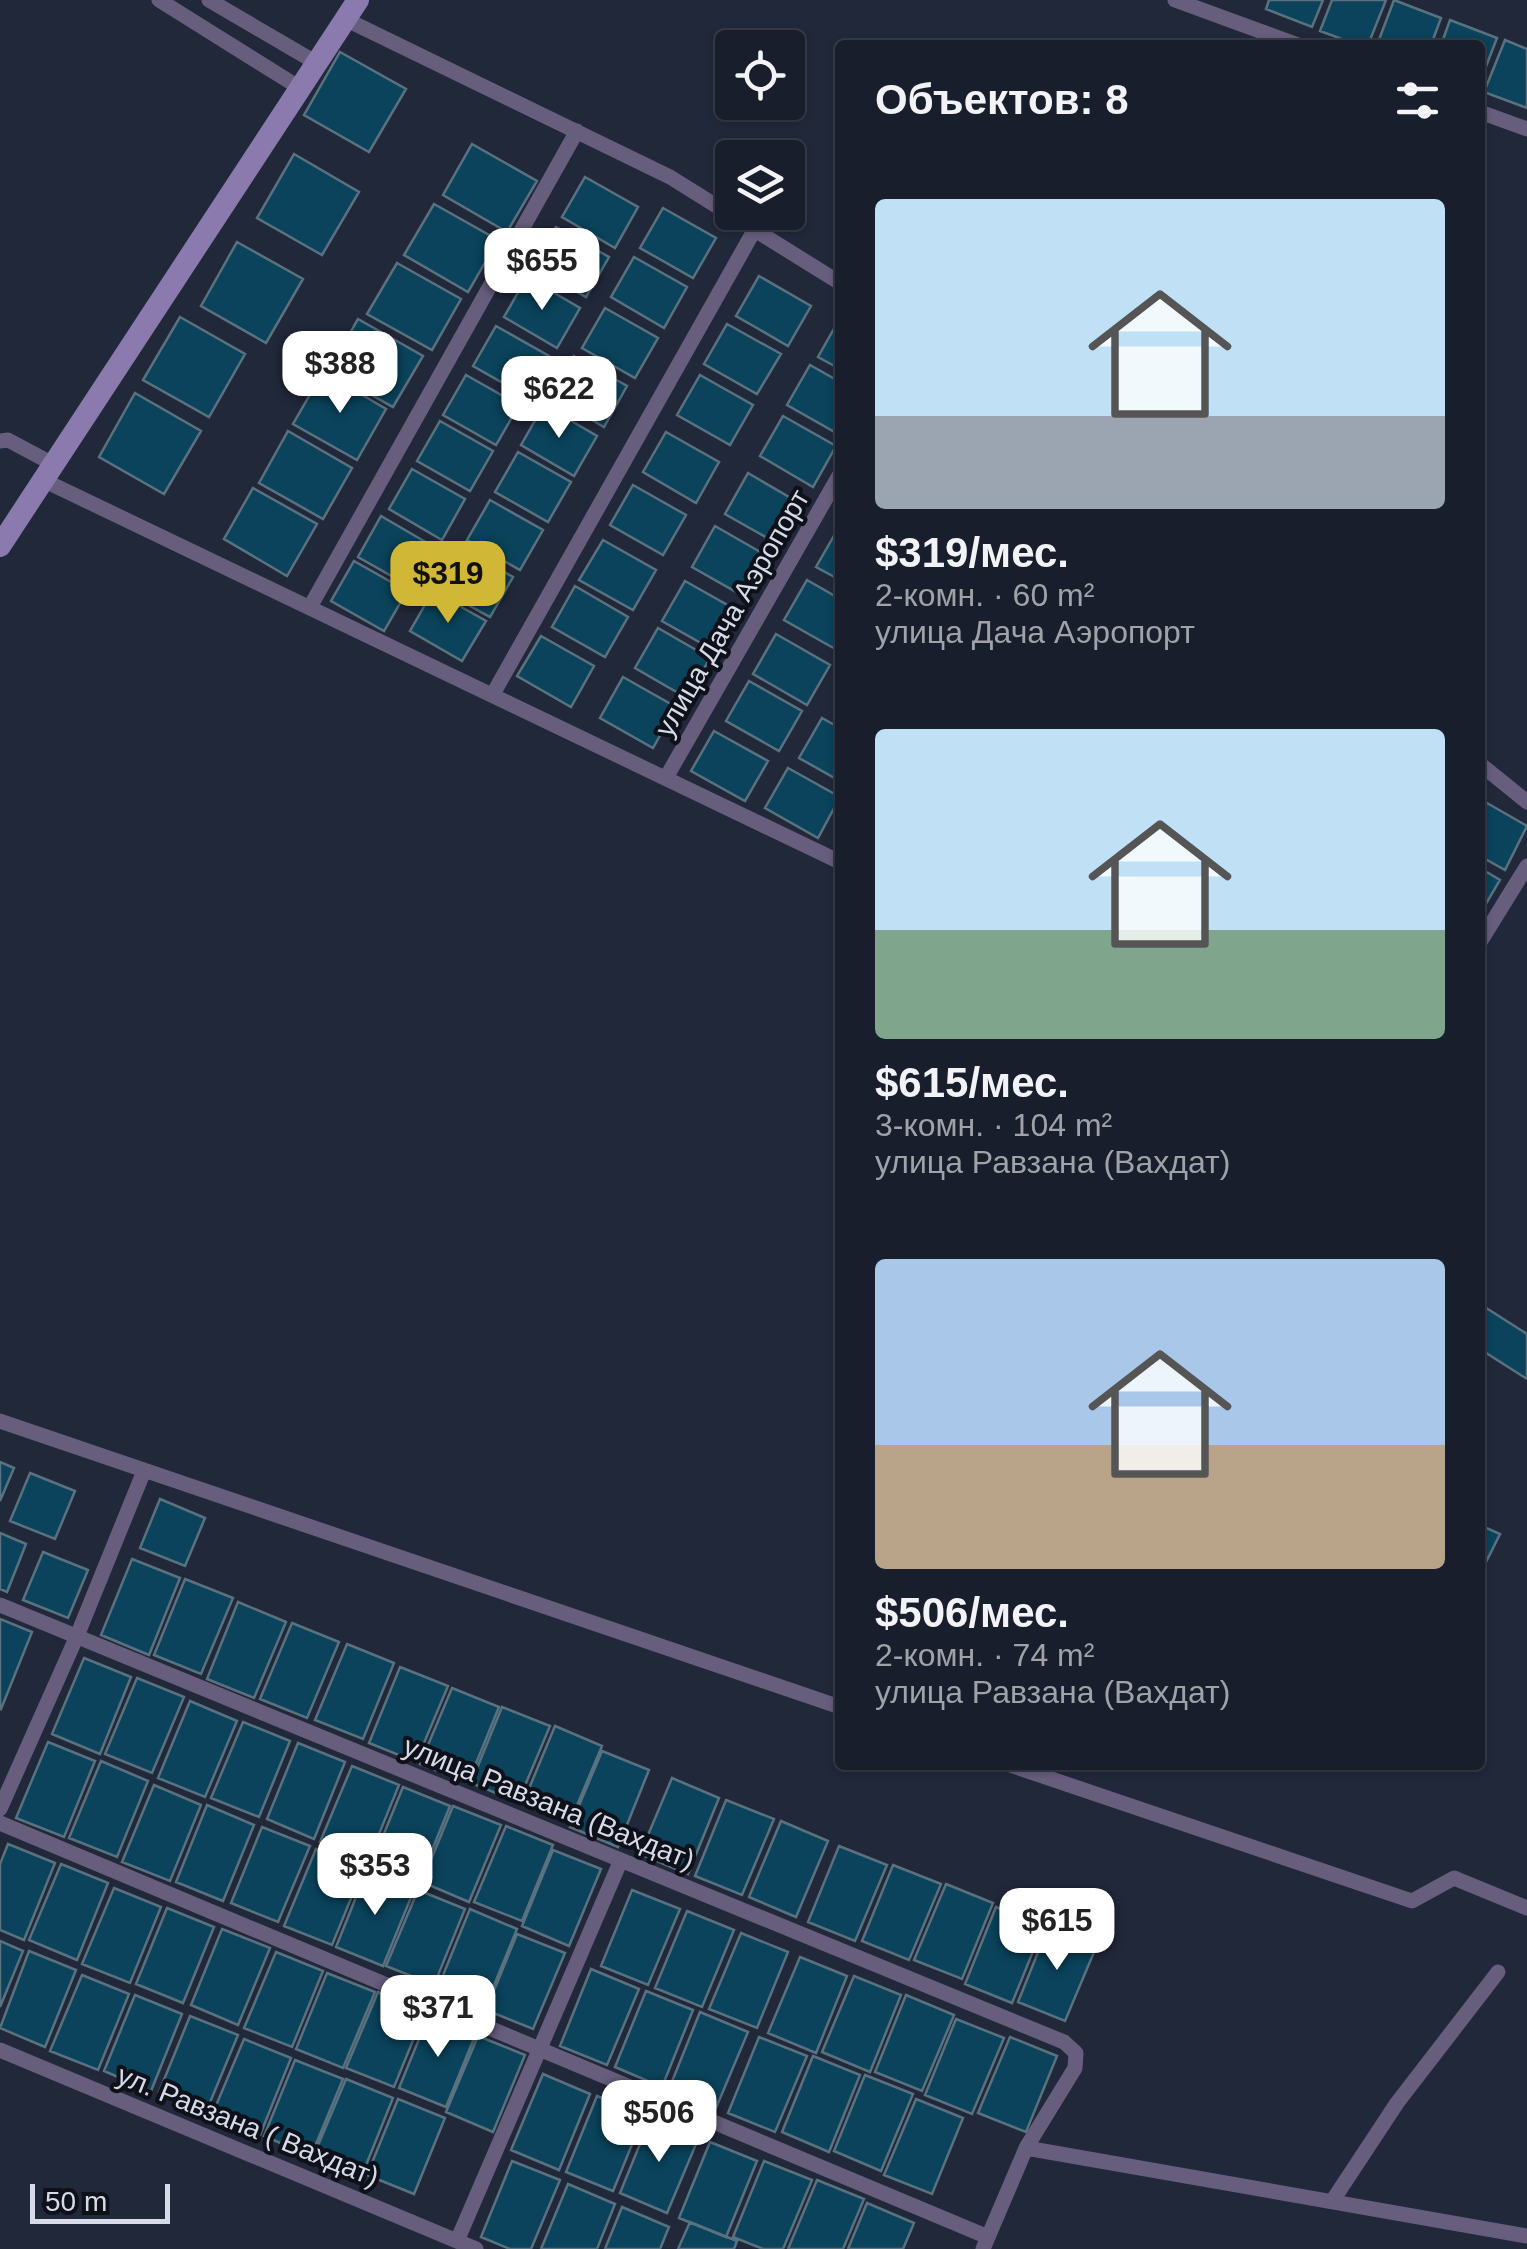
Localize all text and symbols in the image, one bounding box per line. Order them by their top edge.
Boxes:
map controls [715,30,805,230]
button: locate [715,30,805,120]
icon: filters [1390,73,1445,128]
text: Объектов: 8 [875,76,1129,123]
button: layers [715,140,805,230]
pin: $655 [483,228,601,313]
text: $655 [506,242,578,278]
icon: home [1070,264,1250,444]
pin: $388 [281,331,399,416]
text: $388 [304,345,376,381]
pin: $622 [500,356,618,441]
text: $622 [523,370,595,406]
street label: улица Дача Аэропорт [649,484,815,742]
text: $319/мес. [875,529,1069,576]
pin: $319 [389,541,507,626]
text: $319 [412,555,484,591]
text: 2-комн. · 60 m² [875,577,1094,613]
text: улица Дача Аэропорт [875,614,1195,650]
icon: home [1070,794,1250,974]
text: $615/мес. [875,1059,1069,1106]
text: 3-комн. · 104 m² [875,1107,1112,1143]
text: улица Равзана (Вахдат) [875,1144,1230,1180]
icon: home [1070,1324,1250,1504]
text: $506/мес. [875,1589,1069,1636]
text: 2-комн. · 74 m² [875,1637,1094,1673]
text: улица Равзана (Вахдат) [875,1674,1230,1710]
street label: улица Равзана (Вахдат) [399,1730,699,1876]
pin: $353 [316,1833,434,1918]
text: $353 [339,1847,411,1883]
pin: $615 [998,1888,1116,1973]
text: $615 [1021,1902,1093,1938]
pin: $371 [379,1975,497,2060]
text: $371 [402,1989,474,2025]
street label: ул. Равзана ( Вахдат) [113,2059,383,2193]
pin: $506 [600,2080,718,2165]
text: $506 [623,2094,695,2130]
scale bar [30,2179,170,2224]
text: 50 m [45,2186,107,2217]

